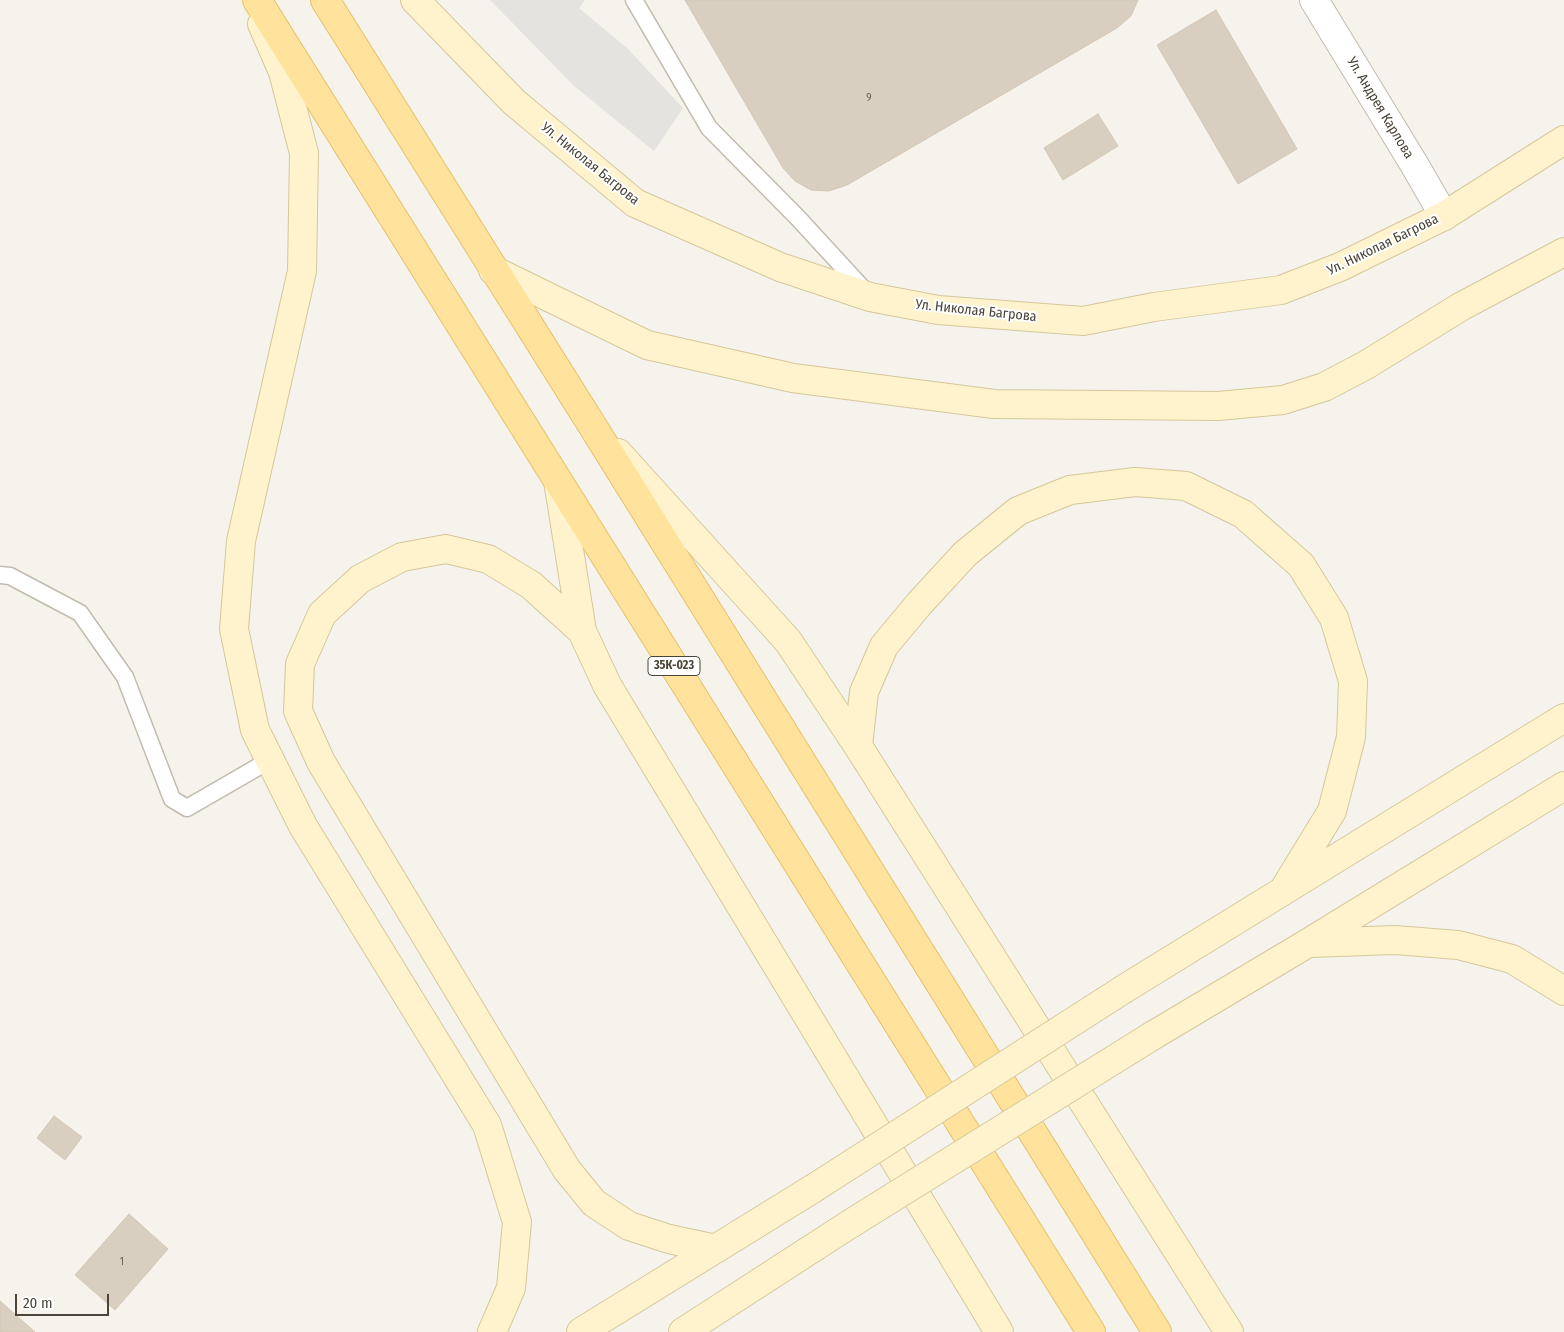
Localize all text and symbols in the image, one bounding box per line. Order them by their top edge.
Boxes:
street label: Ул. Андрея Карлова [1343,54,1417,162]
house number: 9 [866,91,872,105]
street label: Ул. Николая Багрова [537,119,643,209]
street label: Ул. Николая Багрова [1325,211,1441,279]
street label: Ул. Николая Багрова [915,296,1037,326]
road number: 35К-023 [648,656,700,676]
house number: 1 [120,1255,124,1269]
scale bar [18,1284,111,1316]
text: 20 m [23,1294,53,1312]

